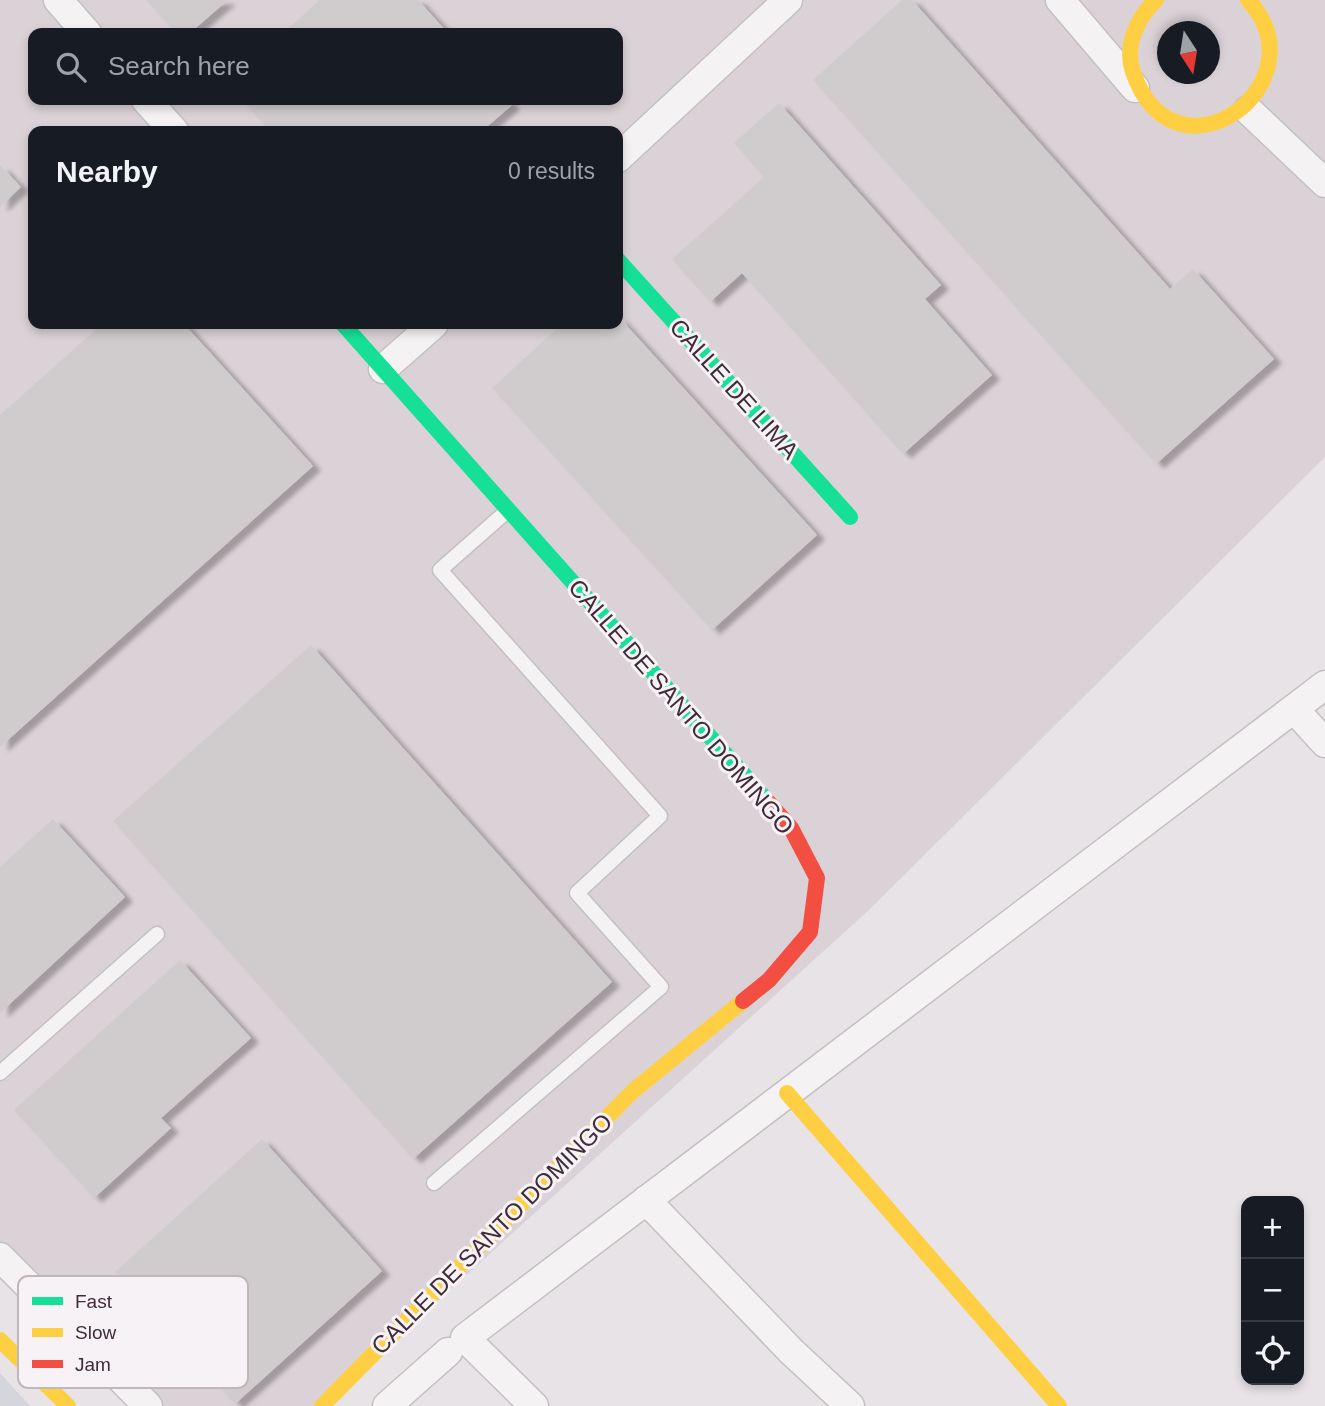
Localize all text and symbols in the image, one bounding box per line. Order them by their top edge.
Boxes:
north arrow [1157,21,1220,84]
search box [28,28,623,105]
icon: search [52,48,90,86]
text: Search here [108,51,250,81]
text: Nearby [56,155,158,188]
text: 0 results [508,158,595,184]
street label: CALLE DE LIMA [665,313,804,464]
street label: CALLE DE SANTO DOMINGO [563,574,799,840]
street label: CALLE DE SANTO DOMINGO [366,1108,618,1360]
map controls [1241,1196,1304,1385]
button: + [1241,1196,1304,1259]
button: − [1241,1259,1304,1322]
legend [18,1276,248,1388]
text: Fast [75,1291,113,1312]
text: Slow [75,1322,116,1343]
button: locate [1241,1322,1304,1385]
text: Jam [75,1354,111,1375]

